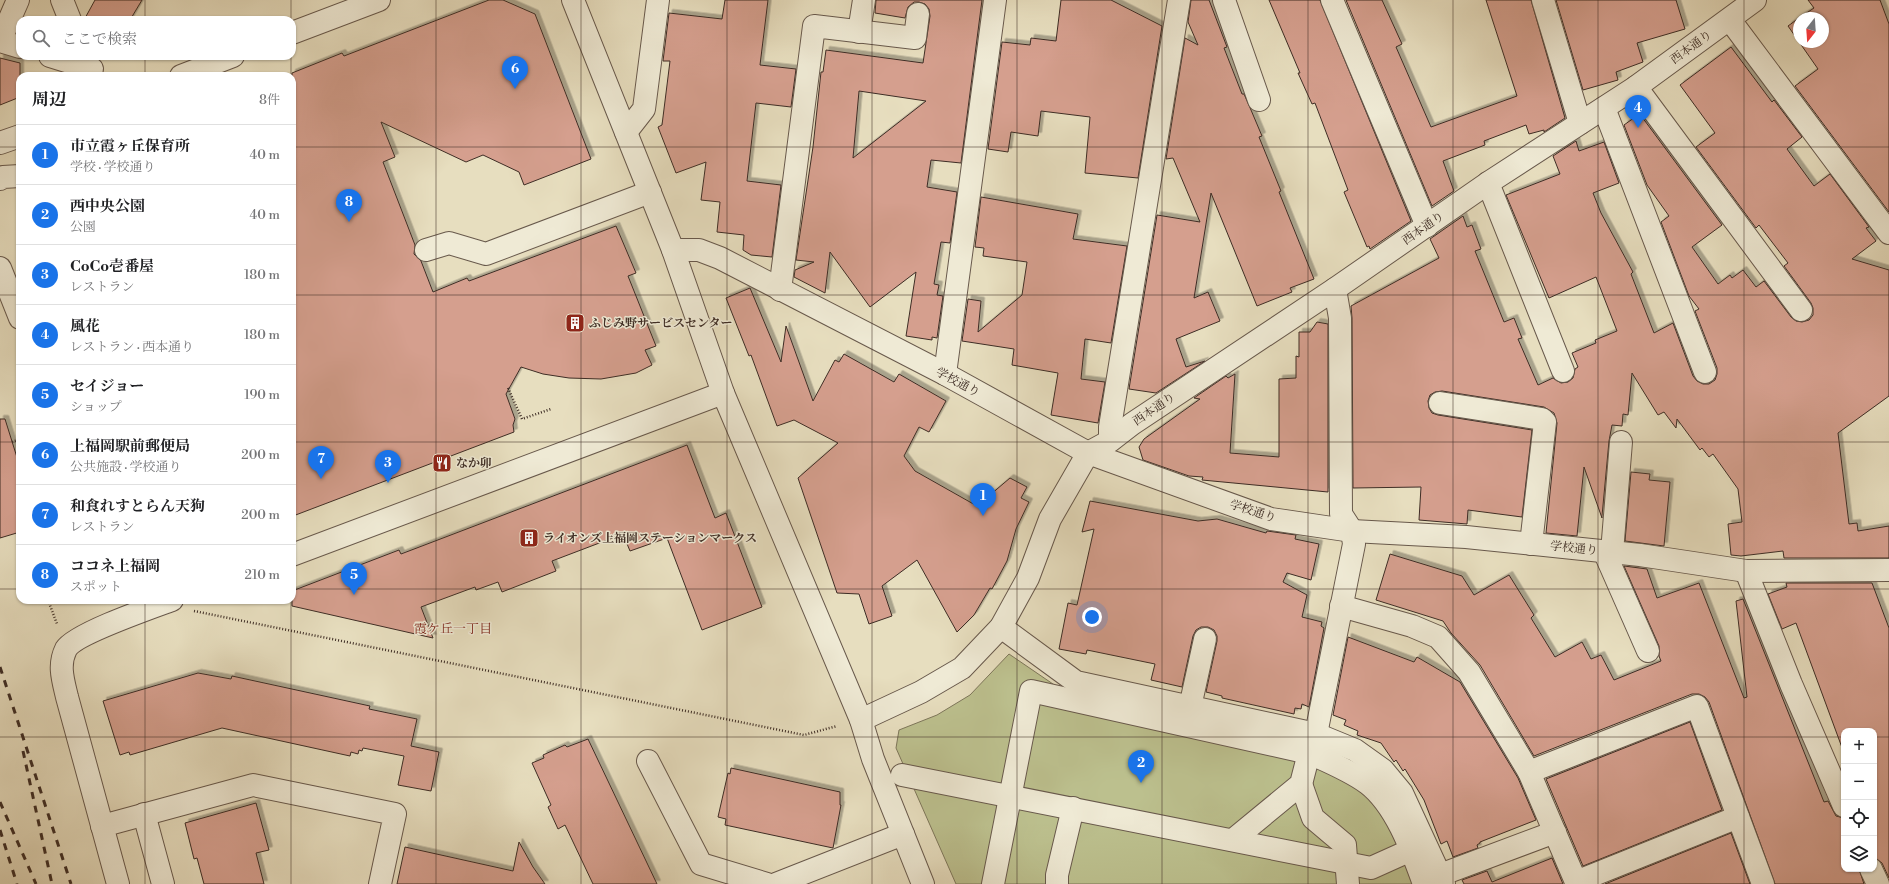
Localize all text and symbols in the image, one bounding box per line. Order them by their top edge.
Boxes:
north arrow [1793,12,1829,48]
search box [16,16,296,60]
icon: search [30,27,52,49]
street label: 西本通り [1667,27,1715,68]
text: ここで検索 [62,30,137,49]
pin: 6 [502,56,528,89]
text: 周辺 [32,89,66,111]
text: 8件 [259,92,280,108]
pin: 4 [1625,95,1651,128]
text: 市立霞ヶ丘保育所 [70,137,190,156]
text: 1 [42,147,48,163]
text: 40 m [250,147,280,163]
text: 学校 · 学校通り [70,159,156,175]
pin: 8 [336,189,362,222]
text: 西中央公園 [70,197,145,216]
text: 2 [41,207,49,223]
text: 40 m [250,207,280,223]
street label: 西本通り [1399,208,1447,248]
text: 公園 [70,219,96,235]
text: CoCo壱番屋 [70,257,154,276]
text: 3 [41,267,49,283]
text: 180 m [244,267,280,283]
text: レストラン [70,279,135,295]
building icon: ふじみ野サービスセンター [564,312,586,334]
place label: ふじみ野サービスセンター [589,316,733,331]
text: 風花 [70,317,100,336]
text: 4 [41,327,49,343]
text: 180 m [244,327,280,343]
text: レストラン · 西本通り [70,339,194,355]
street label: 学校通り [933,365,982,400]
text: セイジョー [70,377,144,396]
text: 5 [41,387,49,403]
text: 190 m [244,387,280,403]
street label: 西本通り [1130,390,1178,429]
text: ショップ [70,399,122,415]
text: 上福岡駅前郵便局 [70,437,190,456]
pin: 7 [308,446,334,479]
text: 6 [41,447,49,463]
text: 200 m [241,447,280,463]
pin: 3 [375,450,401,483]
restaurant icon: なか卯 [431,452,453,474]
place label: なか卯 [456,456,492,471]
text: 公共施設 · 学校通り [70,459,182,475]
pin: 1 [970,483,996,516]
text: 和食れすとらん天狗 [70,497,205,516]
street label: 学校通り [1228,497,1278,526]
text: 7 [41,507,49,523]
text: 200 m [241,507,280,523]
text: レストラン [70,519,135,535]
building icon: ライオンズ上福岡ステーションマークス [518,527,540,549]
place label: ライオンズ上福岡ステーションマークス [543,531,757,546]
street label: 学校通り [1549,539,1599,558]
text: ココネ上福岡 [70,557,160,576]
pin: 5 [341,562,367,595]
text: 8 [41,567,49,583]
text: 210 m [245,567,280,583]
text: スポット [70,579,122,595]
your location [1082,607,1102,627]
district label: 霞ケ丘一丁目 [414,621,492,637]
map controls [1841,728,1877,872]
button: + [1841,728,1877,764]
pin: 2 [1128,750,1154,783]
button: − [1841,764,1877,800]
button: locate [1841,800,1877,836]
button: layers [1841,836,1877,872]

